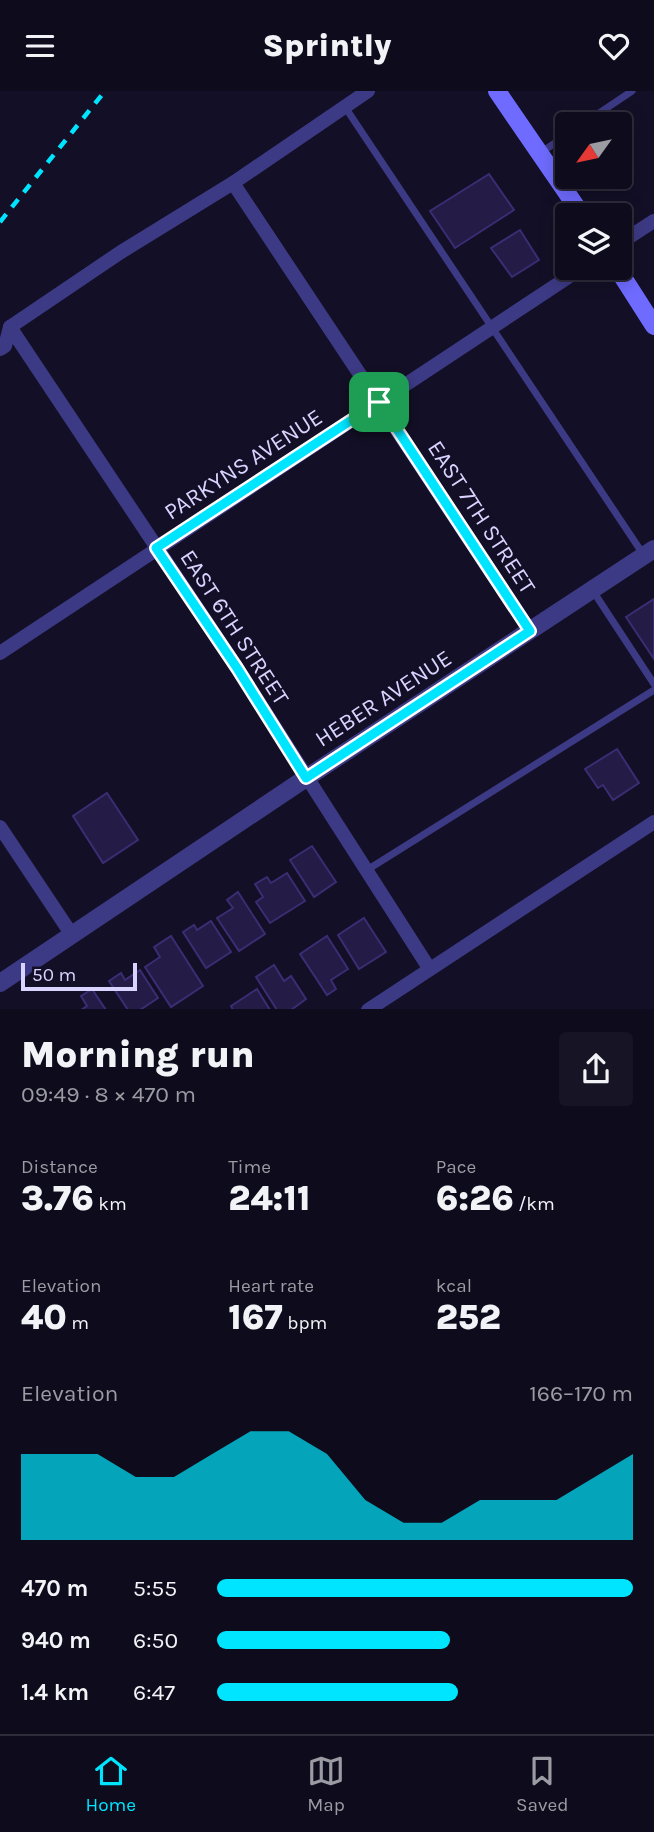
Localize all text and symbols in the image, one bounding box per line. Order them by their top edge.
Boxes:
icon: menu [21,27,59,65]
text: Sprintly [263,27,391,64]
icon: heart [595,27,633,65]
north arrow [555,112,632,189]
map controls [555,112,632,280]
button: layers [555,203,632,280]
pin [349,372,409,432]
icon: arrive [360,383,398,421]
street label: PARKYNS AVENUE [159,403,327,526]
street label: EAST 7TH STREET [422,436,541,599]
street label: EAST 6TH STREET [174,545,295,710]
street label: HEBER AVENUE [310,644,457,753]
scale bar [21,961,136,992]
text: 50 m [32,964,76,986]
text: Morning run [21,1032,255,1077]
button: share [559,1032,633,1106]
text: 09:49 · 8 × 470 m [21,1081,196,1108]
text: Distance [21,1156,98,1178]
text: Time [228,1156,271,1178]
text: Pace [436,1156,476,1178]
text: 3.76 [21,1178,94,1219]
text: 24:11 [228,1178,310,1219]
text: 6:26 [436,1178,514,1219]
text: km [94,1193,127,1215]
text: /km [514,1193,555,1215]
text: Elevation [21,1275,101,1297]
text: Heart rate [228,1275,314,1297]
text: kcal [436,1275,472,1297]
text: 40 [21,1297,67,1338]
text: 167 [228,1297,283,1338]
text: 252 [436,1297,501,1338]
text: m [67,1312,89,1334]
text: bpm [283,1312,327,1334]
text: Elevation [21,1380,118,1407]
text: 166–170 m [529,1380,633,1407]
text: 470 m [21,1575,88,1602]
text: 5:55 [133,1575,177,1602]
text: 940 m [21,1627,91,1654]
text: 6:50 [133,1627,178,1654]
text: 1.4 km [21,1679,89,1706]
text: 6:47 [133,1679,175,1706]
tab: Home [85,1752,136,1816]
tab: Map [307,1752,345,1816]
tab: Saved [516,1752,569,1816]

